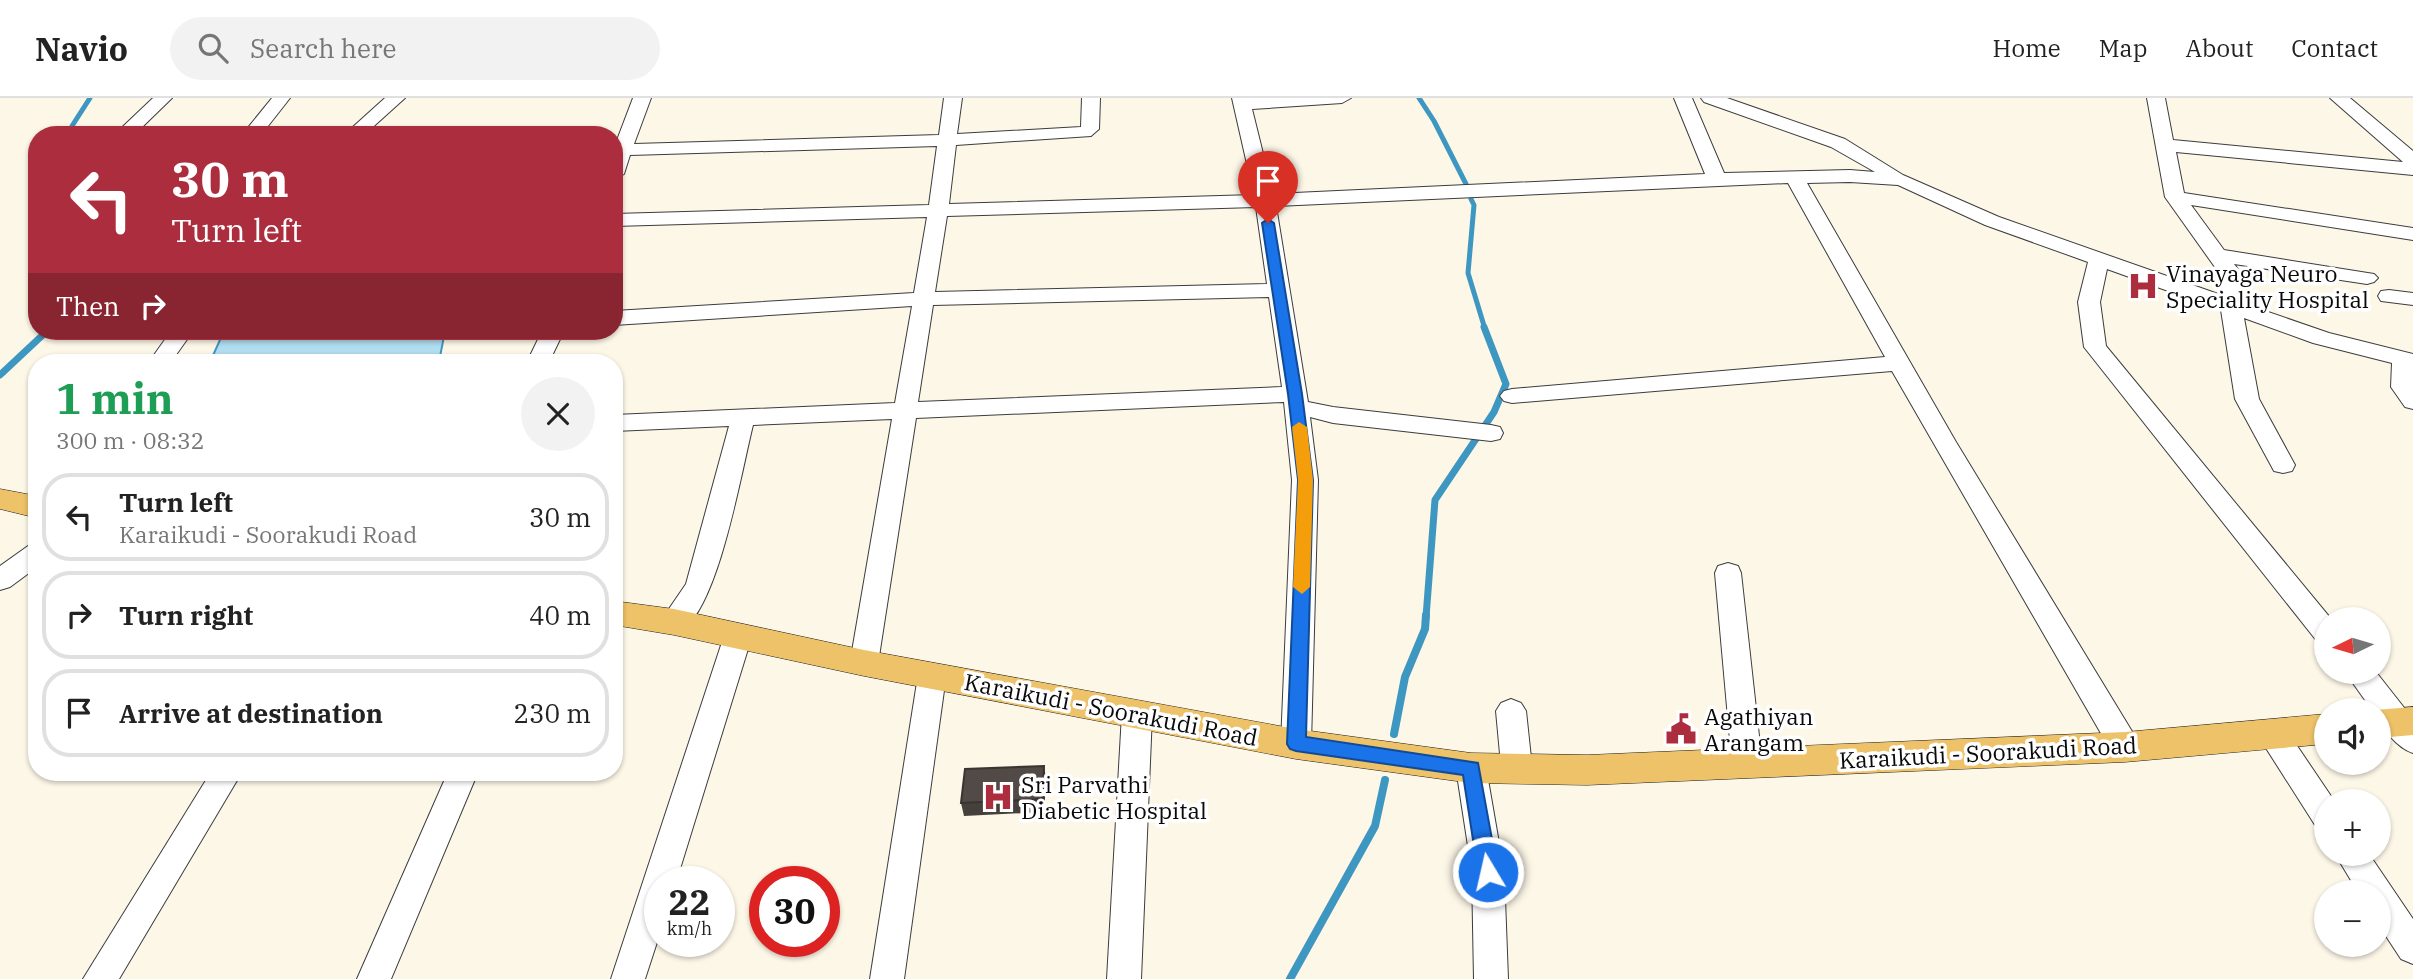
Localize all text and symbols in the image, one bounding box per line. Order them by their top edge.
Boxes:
search box [170,17,660,80]
text: Navio [35,27,128,70]
icon: search [194,29,232,67]
text: Search here [250,31,396,65]
text: Home [1993,32,2061,64]
text: Map [2099,32,2147,64]
text: About [2185,32,2253,64]
text: Contact [2291,32,2378,64]
text: 30 m [171,147,289,210]
pin [1238,151,1298,223]
icon: left [56,154,147,245]
icon: arrive [1249,162,1287,200]
text: Turn left [171,209,302,251]
place label: Vinayaga Neuro Speciality Hospital [2166,258,2369,314]
hospital icon: Vinayaga Neuro Speciality Hospital [2126,269,2160,303]
icon: right [134,287,172,325]
text: Then [56,289,120,323]
text: 1 min [56,371,174,426]
button: close [521,377,595,451]
text: 300 m · 08:32 [56,425,205,455]
text: Turn left [119,485,233,519]
icon: left [60,498,98,536]
text: 30 m [529,500,591,534]
text: Karaikudi - Soorakudi Road [119,519,417,549]
icon: right [60,596,98,634]
text: Turn right [119,598,253,632]
text: 40 m [529,598,591,632]
north arrow [2314,607,2390,684]
map controls [2314,607,2391,957]
street label: Karaikudi - Soorakudi Road [962,666,1260,752]
icon: arrive [60,694,98,732]
text: Arrive at destination [119,696,383,730]
text: 230 m [513,696,591,730]
button: sound [2314,698,2391,775]
place label: Agathiyan Arangam [1704,701,1814,757]
public building icon: Agathiyan Arangam [1664,712,1698,746]
street label: Karaikudi - Soorakudi Road [1838,729,2138,775]
place label: Sri Parvathi Diabetic Hospital [1021,769,1207,825]
hospital icon: Sri Parvathi Diabetic Hospital [981,780,1015,814]
button: + [2314,789,2391,866]
position arrow [1451,835,1525,909]
speed limit sign: 30 [749,866,840,957]
text: 22 [668,879,711,925]
button: − [2314,880,2391,957]
text: km/h [667,917,712,940]

